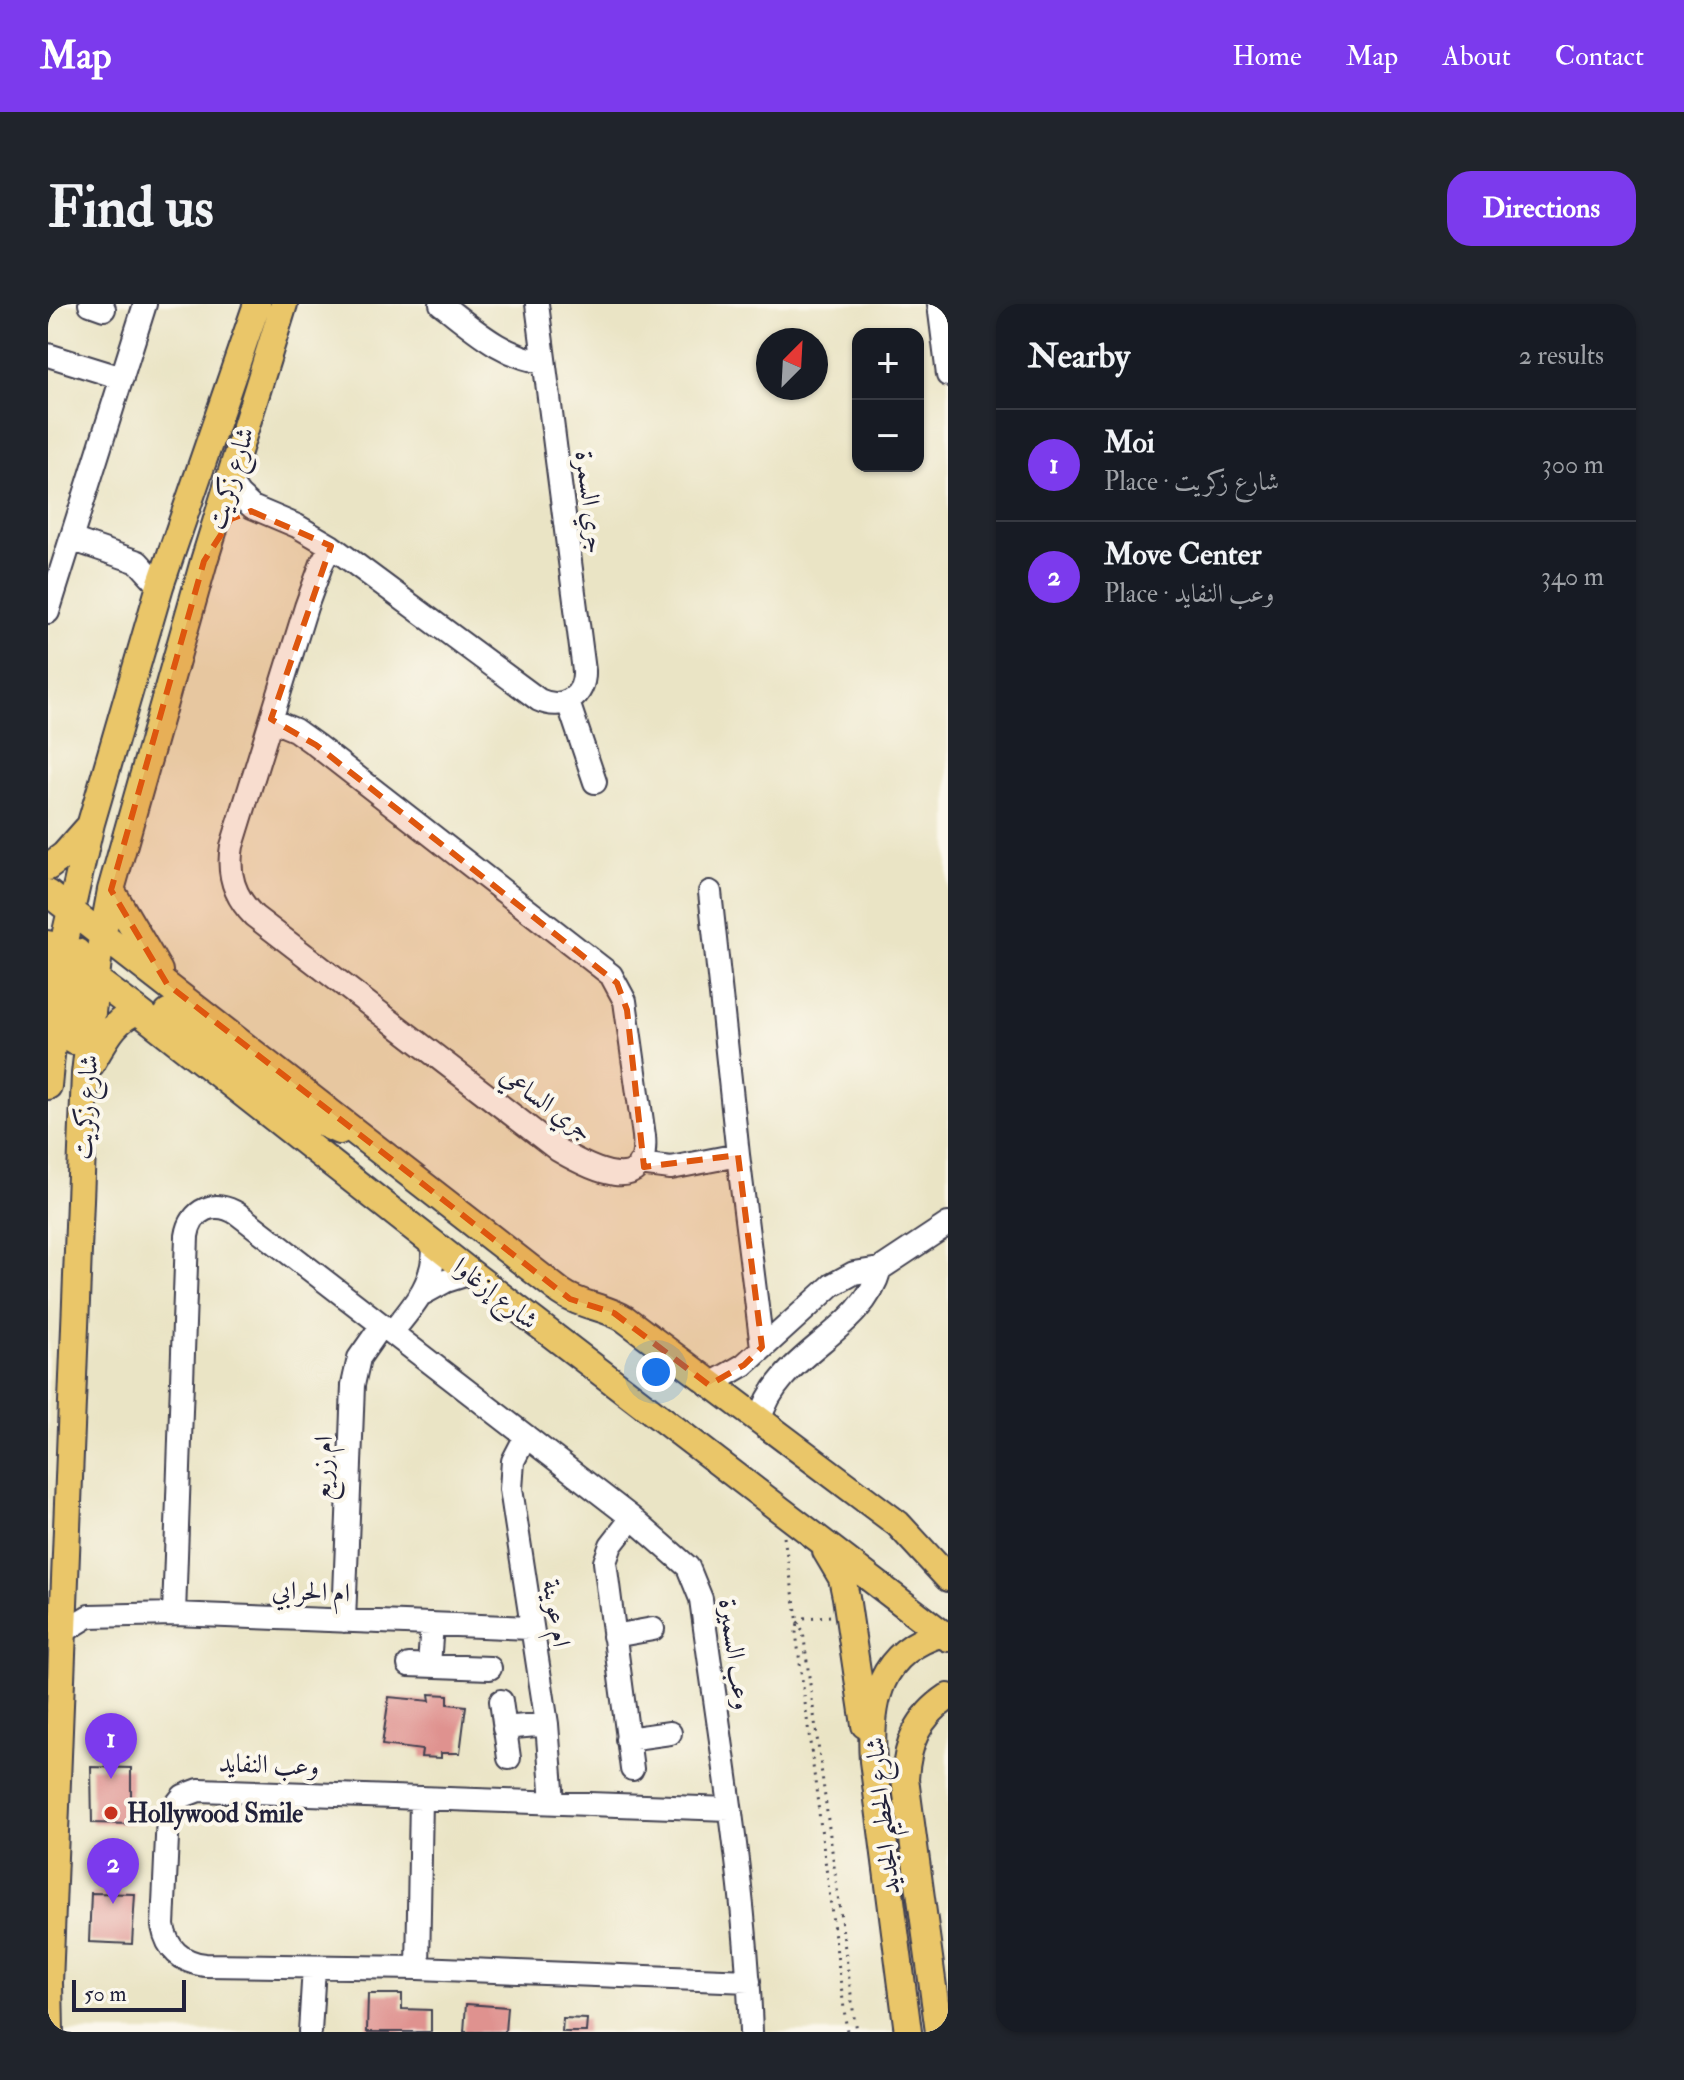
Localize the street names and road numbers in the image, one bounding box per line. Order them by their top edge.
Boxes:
street label: شارع زكريت [200,423,266,535]
street label: جري السمرة [564,449,612,556]
street label: شارع زكريت [66,1053,111,1161]
street label: جري الساعي [491,1059,599,1152]
street label: شارع إزغاوا [444,1251,544,1341]
street label: ام زريع [306,1435,347,1501]
street label: ام الحرابي [271,1575,351,1615]
street label: ام عوينة [529,1577,577,1650]
street label: وعب السميرة [711,1596,759,1712]
street label: شارع الحطيم الجديد [859,1735,916,1896]
street label: وعب النفايد [218,1747,320,1783]

